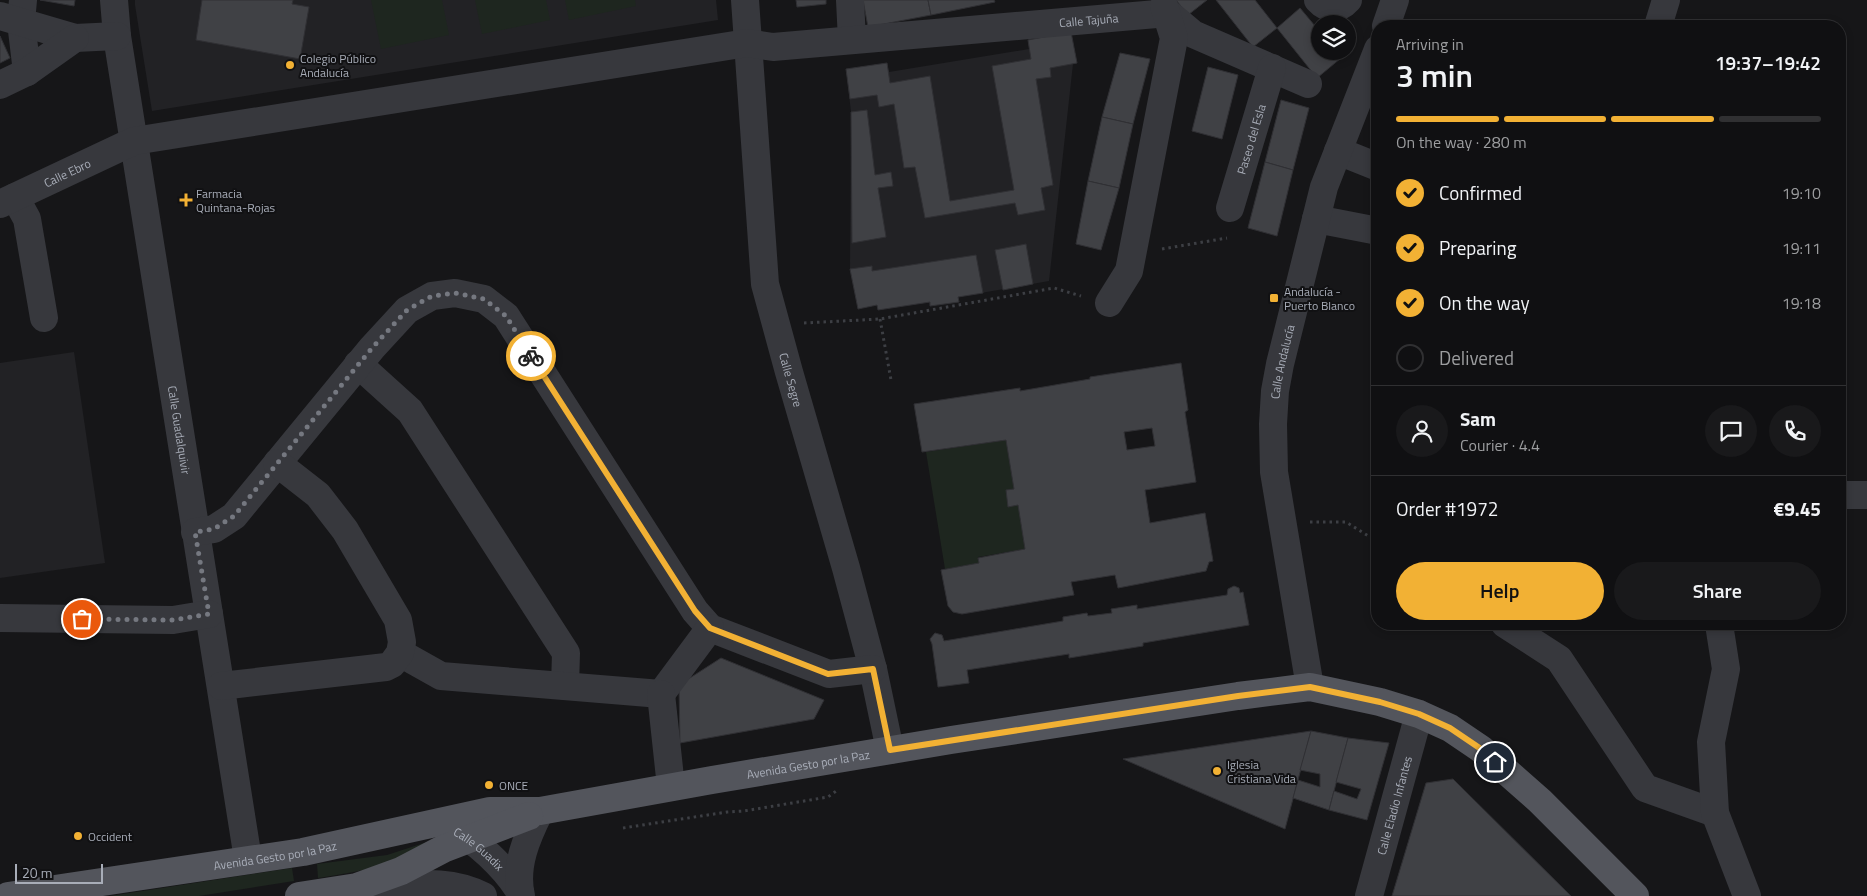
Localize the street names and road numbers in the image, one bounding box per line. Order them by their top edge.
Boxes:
street label: Calle Tajuña [1058,8,1119,32]
street label: Paseo del Esla [1231,102,1270,177]
street label: Calle Ebro [40,153,94,192]
street label: Calle Andalucía [1265,323,1299,400]
street label: Calle Segre [775,350,808,409]
street label: Calle Guadalquivir [163,384,196,476]
street label: Avenida Gesto por la Paz [745,744,871,784]
street label: Calle Eladio Infantes [1371,753,1417,857]
street label: Calle Guadix [450,822,510,875]
street label: Avenida Gesto por la Paz [212,835,338,875]

